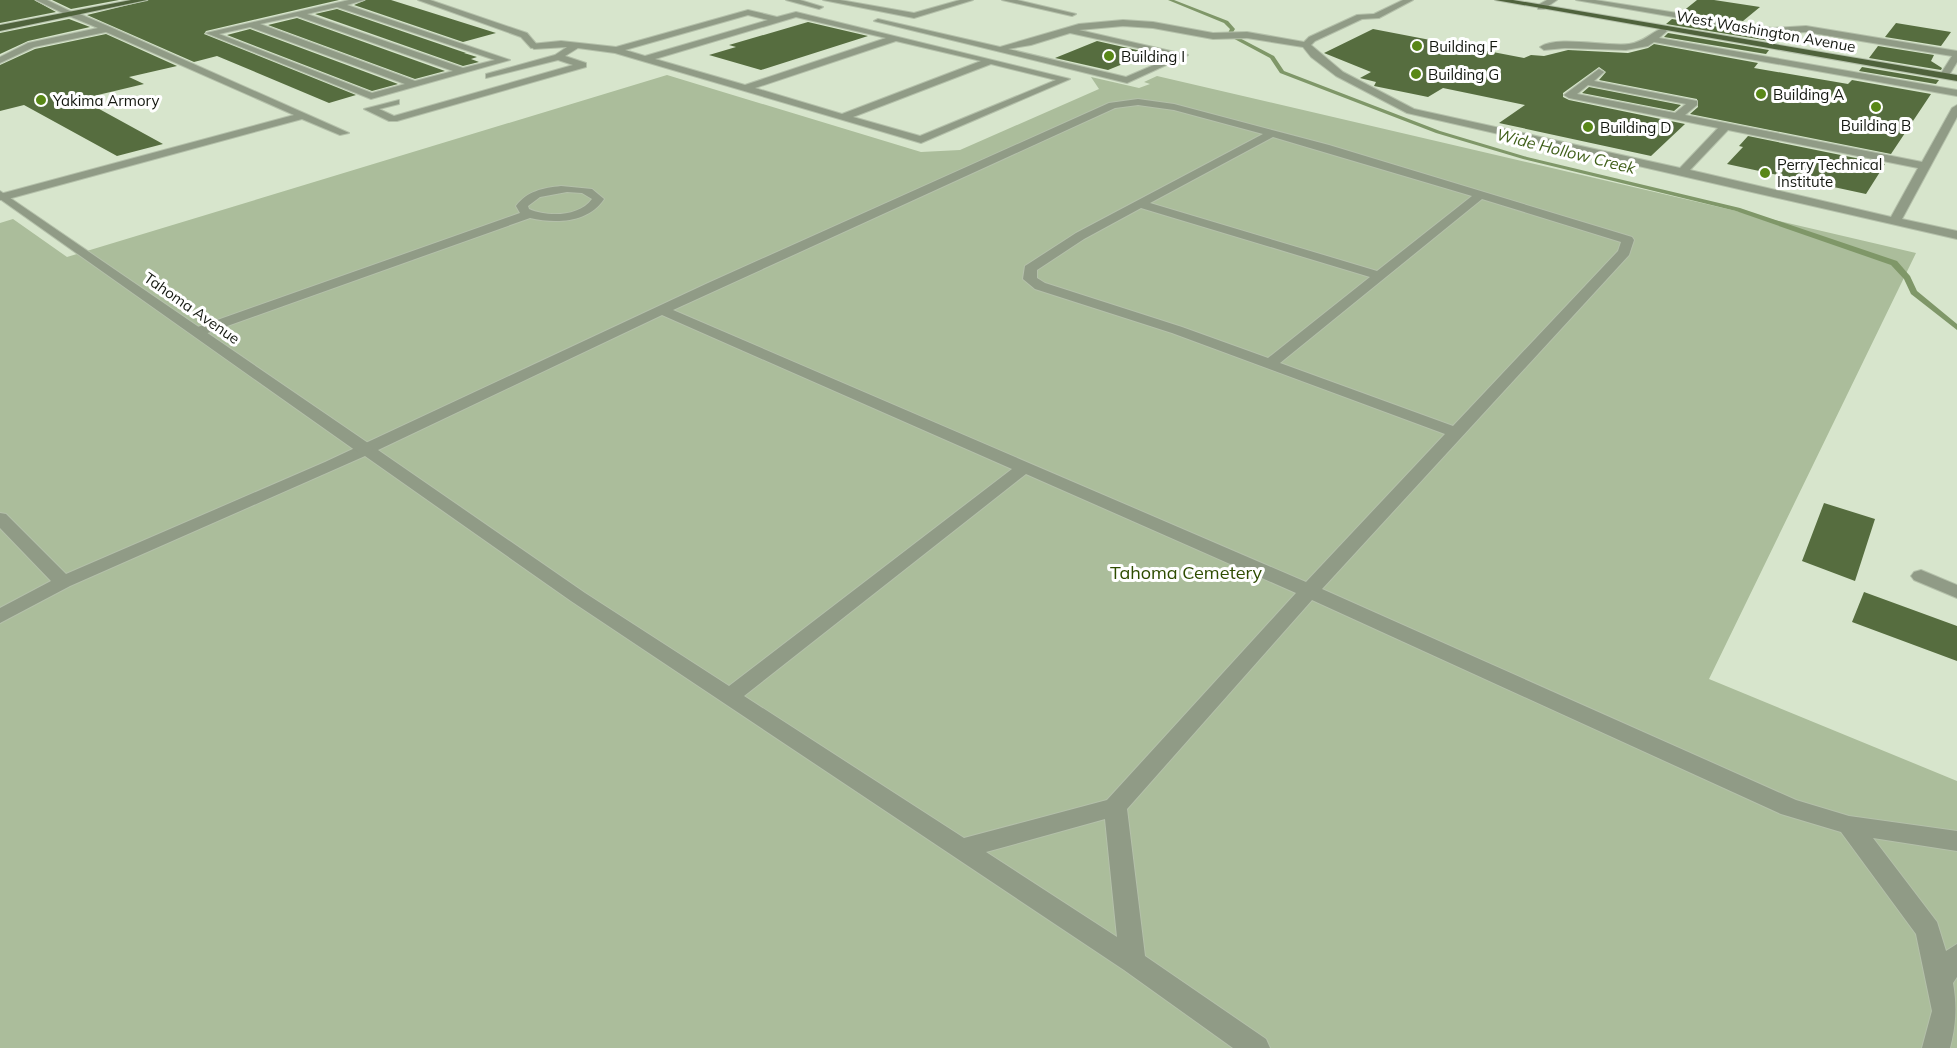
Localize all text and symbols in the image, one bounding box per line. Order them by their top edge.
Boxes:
street label: West Washington Avenue [1675,6,1857,56]
place label: Building F [1429,37,1498,56]
marker: Building F [1410,39,1424,53]
place label: Building I [1121,47,1185,66]
marker: Building I [1102,49,1116,63]
place label: Building G [1428,65,1499,84]
marker: Building G [1409,67,1423,81]
place label: Building A [1773,85,1844,104]
marker: Building A [1754,87,1768,101]
place label: Yakima Armory [52,91,159,110]
marker: Yakima Armory [34,93,48,107]
marker: Building B [1869,100,1883,114]
place label: Building B [1841,116,1911,135]
place label: Building D [1600,118,1672,137]
marker: Building D [1581,120,1595,134]
water label: Wide Hollow Creek [1494,124,1638,178]
place label: Perry Technical Institute [1777,155,1882,191]
marker: Perry Technical Institute [1758,166,1772,180]
street label: Tahoma Avenue [140,268,244,348]
park label: Tahoma Cemetery [1110,561,1262,584]

